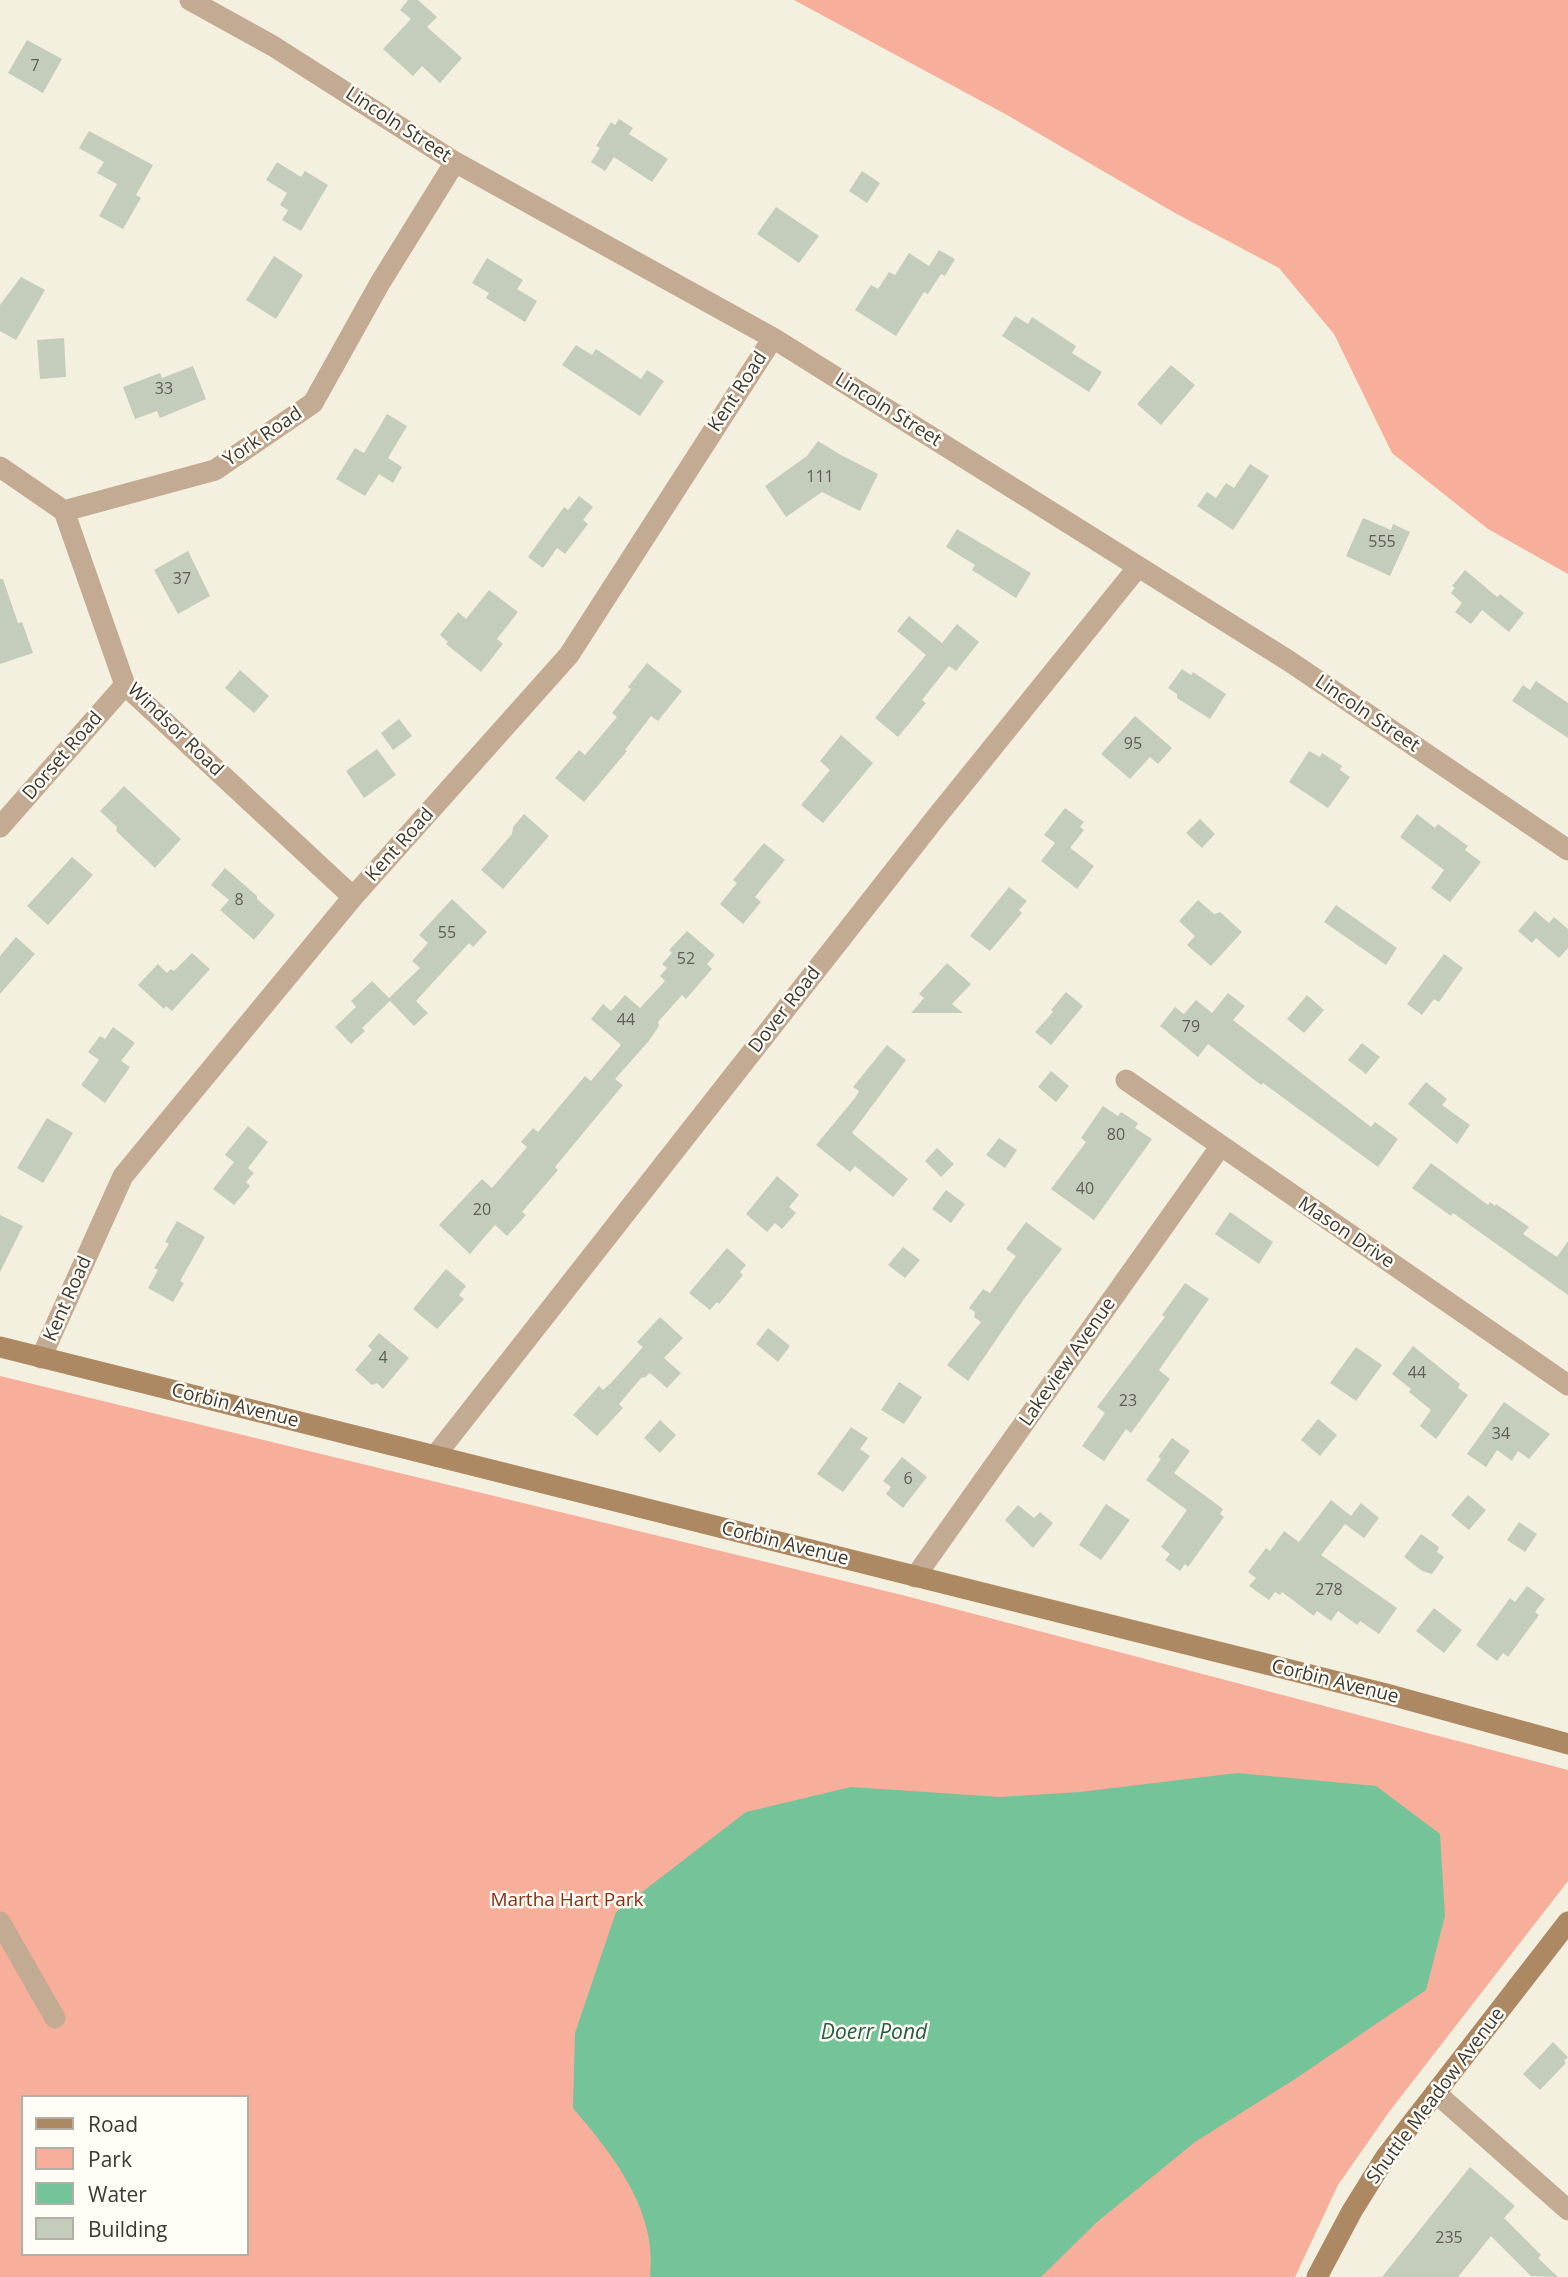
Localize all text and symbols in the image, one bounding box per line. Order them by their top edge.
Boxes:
house number: 7 [30,56,40,76]
street label: Lincoln Street [341,82,455,168]
street label: Kent Road [704,348,772,436]
street label: Lincoln Street [831,368,945,452]
house number: 33 [155,379,173,399]
street label: York Road [219,402,307,472]
house number: 111 [806,467,834,487]
house number: 555 [1368,532,1396,552]
house number: 37 [173,569,191,589]
street label: Lincoln Street [1310,671,1424,757]
street label: Windsor Road [122,679,228,781]
street label: Dorset Road [18,707,108,805]
house number: 95 [1124,734,1142,754]
street label: Kent Road [361,804,439,886]
house number: 8 [234,890,244,910]
house number: 55 [438,923,456,943]
house number: 52 [677,949,695,969]
street label: Dover Road [744,962,826,1058]
house number: 44 [617,1010,635,1030]
house number: 79 [1182,1017,1200,1037]
house number: 80 [1107,1125,1125,1145]
house number: 40 [1076,1179,1094,1199]
street label: Mason Drive [1294,1192,1398,1274]
house number: 20 [473,1200,491,1220]
street label: Kent Road [39,1253,97,1345]
street label: Lakeview Avenue [1015,1293,1121,1431]
house number: 4 [378,1348,388,1368]
house number: 44 [1408,1363,1426,1383]
street label: Corbin Avenue [169,1379,301,1433]
house number: 23 [1119,1391,1137,1411]
house number: 34 [1492,1424,1510,1444]
house number: 6 [903,1469,913,1489]
street label: Corbin Avenue [719,1517,851,1571]
house number: 278 [1315,1580,1343,1600]
street label: Corbin Avenue [1269,1655,1401,1709]
park label: Martha Hart Park [490,1890,644,1912]
street label: Shuttle Meadow Avenue [1362,2003,1510,2189]
water label: Doerr Pond [821,2020,927,2046]
legend [21,2095,248,2256]
text: Road [88,2110,138,2138]
text: Park [88,2145,132,2173]
text: Water [88,2180,147,2208]
text: Building [88,2215,167,2243]
house number: 235 [1435,2228,1463,2248]

